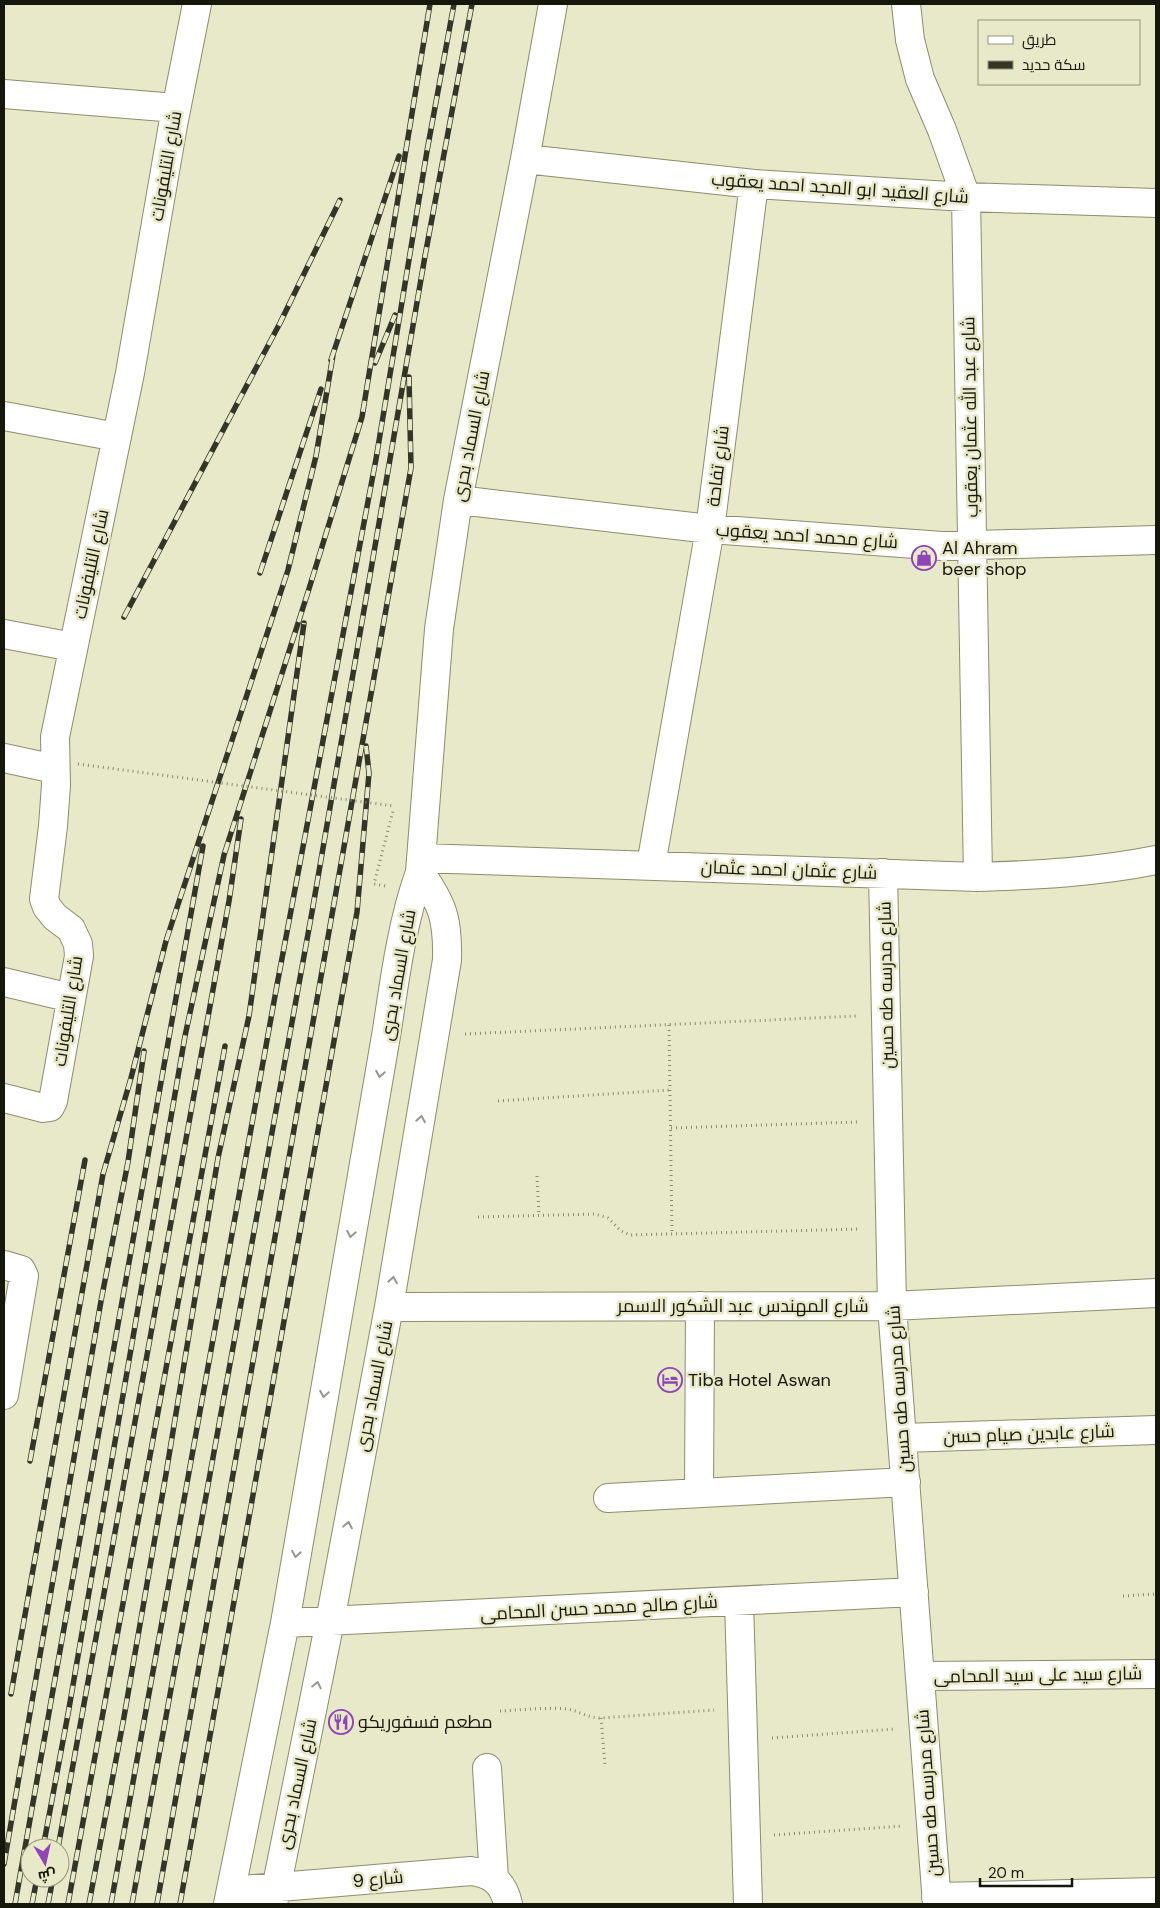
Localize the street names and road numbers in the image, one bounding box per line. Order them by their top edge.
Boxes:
street label: شارع التليفونات [144,109,188,223]
street label: شارع العقيد ابو المجد احمد يعقوب [711,167,969,209]
street label: شارع عبد الله عثمان يعقوب [956,316,984,518]
street label: شارع السماد بحرى [447,368,495,504]
street label: شارع تفاحة [701,424,735,508]
street label: شارع التليفونات [68,507,114,621]
street label: شارع محمد احمد يعقوب [715,518,899,554]
street label: شارع عثمان احمد عثمان [700,855,878,885]
street label: شارع مدرسه طه حسين [873,901,899,1069]
street label: شارع السماد بحرى [375,907,421,1043]
street label: شارع التليفونات [47,954,89,1068]
street label: شارع المهندس عبد الشكور الاسمر [616,1294,869,1318]
street label: شارع مدرسه طه حسين [881,1305,917,1473]
street label: شارع السماد بحرى [350,1318,398,1454]
street label: شارع عابدين صيام حسن [943,1419,1115,1449]
street label: شارع صالح محمد حسن المحامى [480,1590,718,1626]
street label: شارع سيد على سيد المحامى [933,1661,1143,1689]
street label: شارع مدرسه طه حسين [910,1709,946,1877]
street label: شارع السماد بحرى [271,1716,323,1852]
street label: شارع 9 [352,1865,404,1893]

